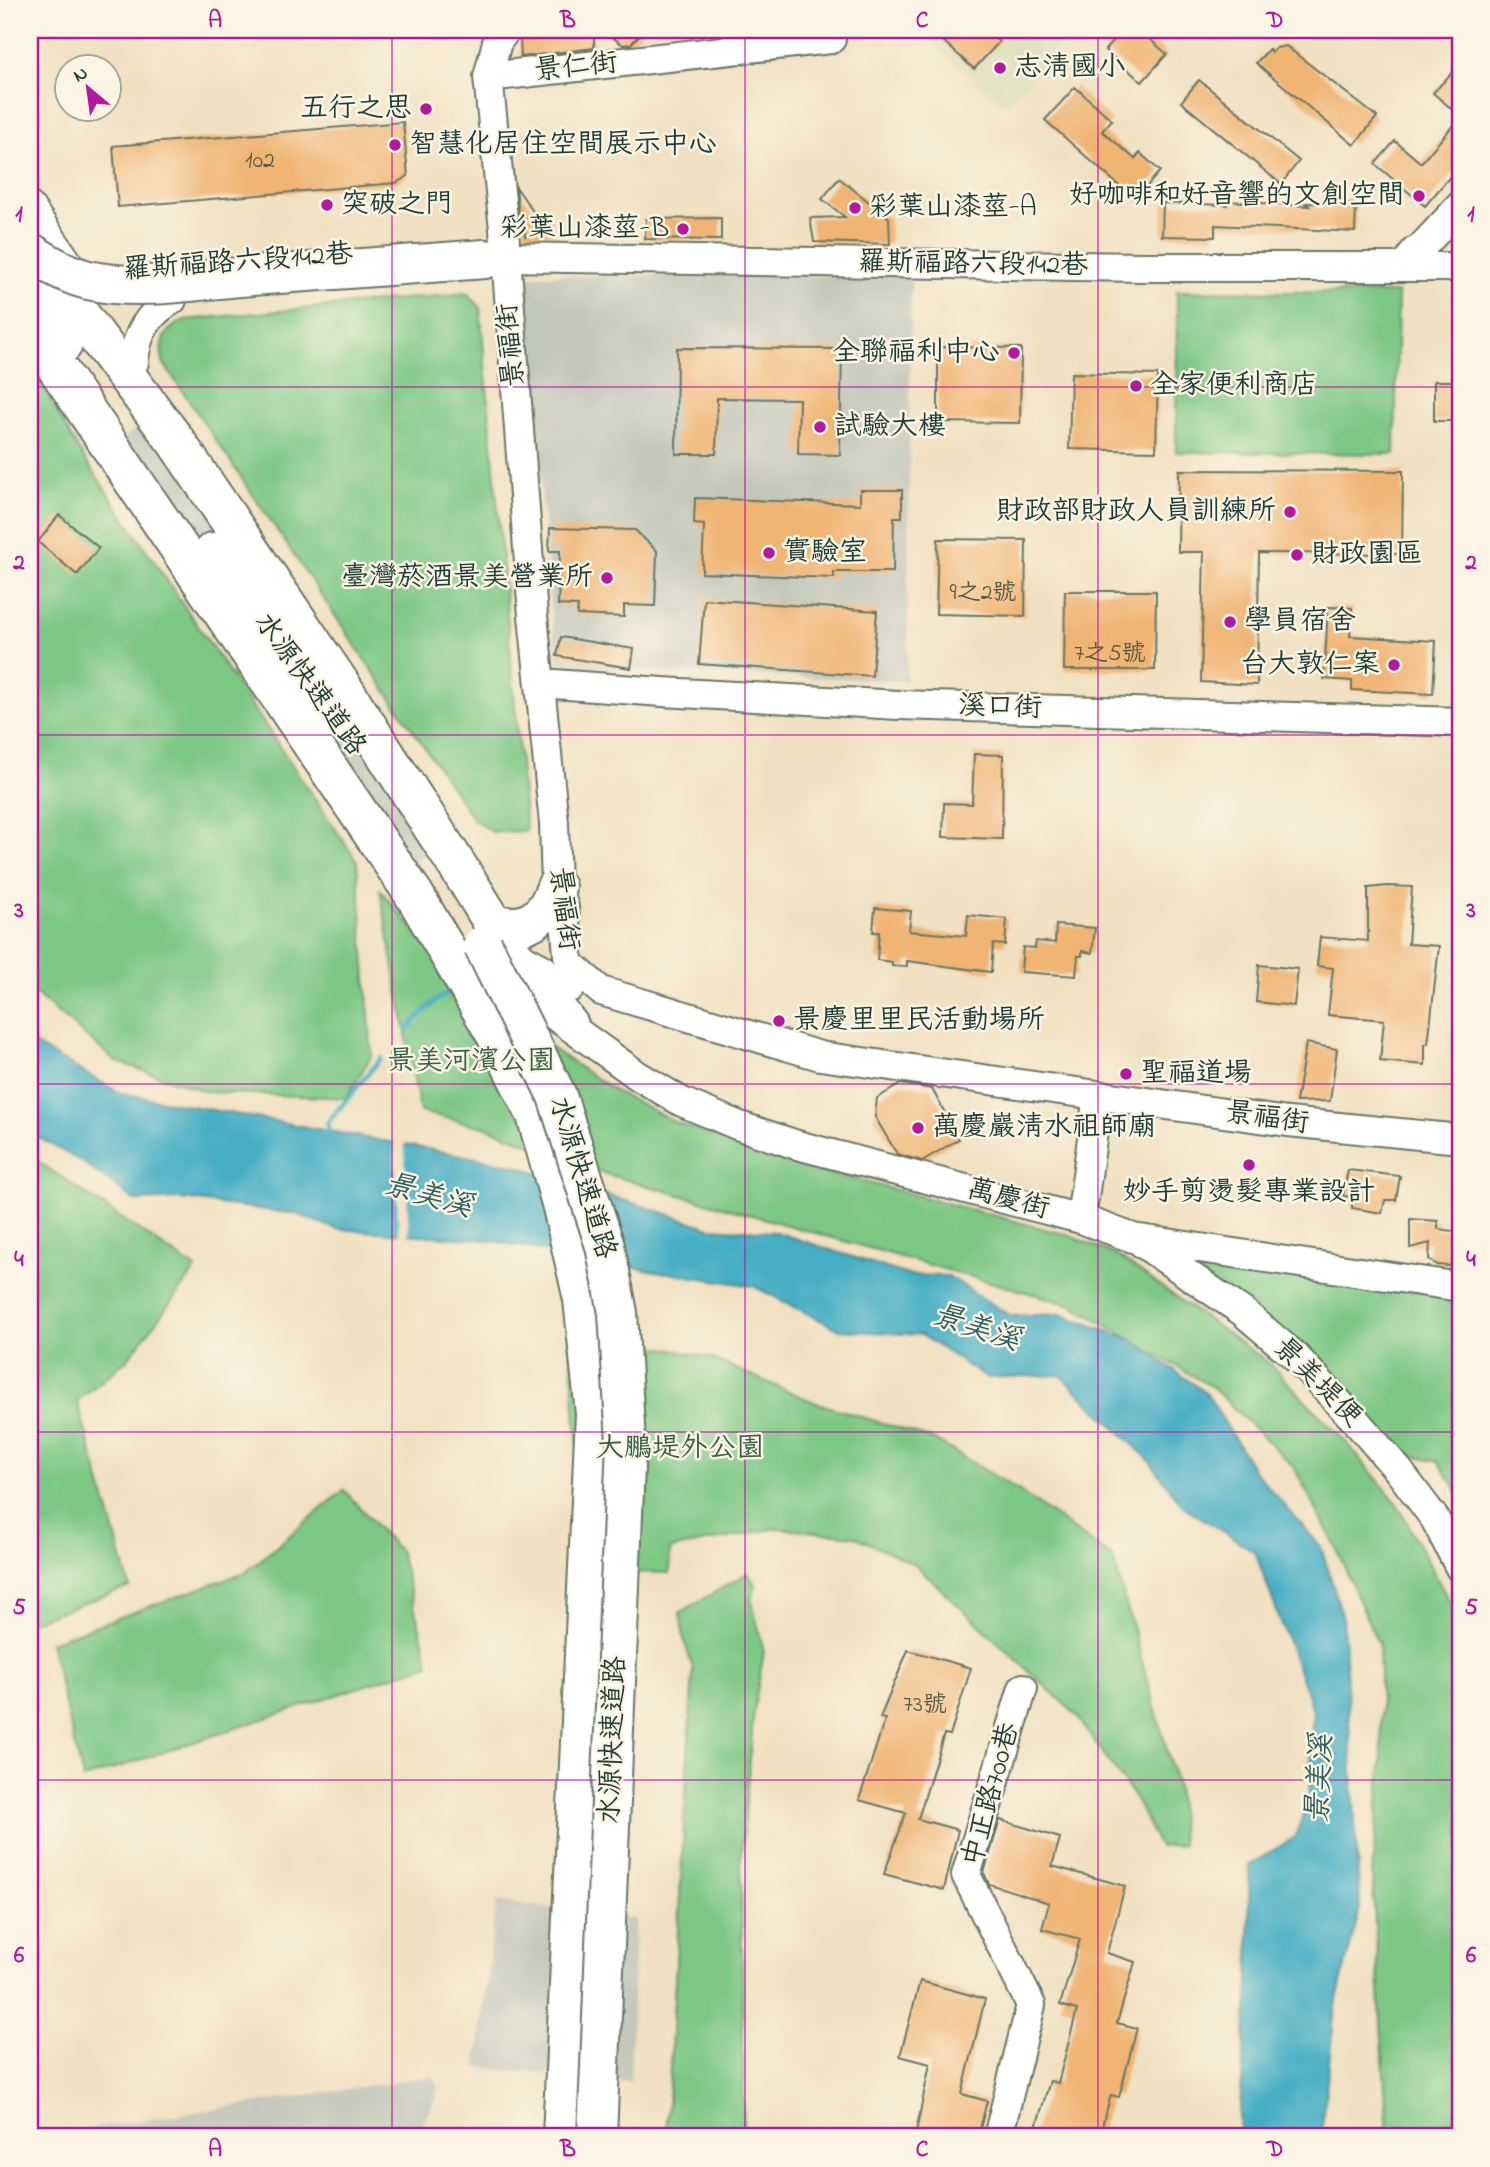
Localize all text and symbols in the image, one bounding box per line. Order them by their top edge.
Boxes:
text: A [208,5,222,38]
text: B [559,5,576,38]
text: C [916,5,929,38]
text: D [1266,5,1283,38]
street label: 景仁街 [532,43,620,93]
place label: 志清國小 [1014,48,1126,89]
north arrow [52,52,122,122]
text: N [69,60,93,90]
marker: 志清國小 [992,60,1008,76]
place label: 五行之思 [300,89,412,130]
marker: 五行之思 [418,101,434,117]
place label: 智慧化居住空間展示中心 [409,125,717,166]
marker: 智慧化居住空間展示中心 [387,137,403,153]
house number: 102 [245,144,275,179]
place label: 好咖啡和好音響的文創空間 [1069,176,1405,217]
place label: 突破之門 [341,185,453,226]
place label: 彩葉山漆莖-A [869,188,1037,229]
marker: 好咖啡和好音響的文創空間 [1411,188,1427,204]
marker: 突破之門 [319,197,335,213]
text: 1 [15,199,23,232]
text: 1 [1467,199,1475,232]
marker: 彩葉山漆莖-A [847,200,863,216]
place label: 彩葉山漆莖-B [500,209,669,250]
marker: 彩葉山漆莖-B [675,221,691,237]
street label: 羅斯福路六段142巷 [122,234,355,291]
street label: 羅斯福路六段142巷 [857,242,1090,288]
street label: 景福街 [488,301,536,389]
place label: 全聯福利中心 [832,333,1000,374]
marker: 全聯福利中心 [1006,345,1022,361]
place label: 全家便利商店 [1150,366,1318,407]
marker: 全家便利商店 [1128,378,1144,394]
place label: 試驗大樓 [834,407,946,448]
marker: 試驗大樓 [812,419,828,435]
place label: 財政部財政人員訓練所 [996,492,1276,533]
marker: 財政部財政人員訓練所 [1282,504,1298,520]
place label: 實驗室 [783,533,867,574]
place label: 財政園區 [1311,535,1423,576]
marker: 實驗室 [761,545,777,561]
text: 2 [12,547,25,580]
marker: 財政園區 [1289,547,1305,563]
text: 2 [1464,547,1477,580]
place label: 臺灣菸酒景美營業所 [341,558,593,599]
marker: 臺灣菸酒景美營業所 [599,570,615,586]
house number: 9之2號 [949,576,1017,611]
place label: 學員宿舍 [1244,602,1356,643]
street label: 水源快速道路 [243,605,375,765]
marker: 學員宿舍 [1222,614,1238,630]
house number: 7之5號 [1074,637,1146,672]
place label: 台大敦仁案 [1240,645,1380,686]
marker: 台大敦仁案 [1386,657,1402,673]
street label: 溪口街 [957,686,1043,730]
street label: 景福街 [538,865,588,953]
text: 3 [13,895,24,928]
text: 3 [1465,895,1476,928]
place label: 景慶里里民活動場所 [793,1001,1045,1042]
marker: 景慶里里民活動場所 [771,1013,787,1029]
park label: 景美河濱公園 [387,1042,555,1083]
place label: 聖福道場 [1140,1054,1252,1095]
marker: 聖福道場 [1118,1066,1134,1082]
street label: 水源快速道路 [537,1092,625,1264]
street label: 景福街 [1223,1093,1311,1145]
place label: 萬慶巖清水祖師廟 [932,1108,1156,1149]
marker: 萬慶巖清水祖師廟 [910,1120,926,1136]
marker: 妙手剪燙髮專業設計 [1241,1157,1257,1173]
water label: 景美溪 [379,1163,479,1231]
street label: 萬慶街 [962,1169,1054,1231]
place label: 妙手剪燙髮專業設計 [1123,1173,1375,1214]
text: 4 [14,1244,24,1277]
text: 4 [1466,1244,1476,1277]
water label: 景美溪 [926,1294,1027,1364]
street label: 景美堤便 [1263,1329,1371,1437]
park label: 大鵬堤外公園 [596,1429,764,1470]
text: 5 [12,1592,26,1625]
text: 5 [1464,1592,1478,1625]
street label: 水源快速道路 [591,1655,637,1825]
house number: 73號 [903,1688,947,1723]
street label: 中正路700巷 [953,1717,1031,1872]
water label: 景美溪 [1297,1731,1345,1825]
text: 6 [14,1940,25,1973]
text: 6 [1466,1940,1477,1973]
text: A [208,2134,222,2167]
text: B [559,2134,576,2167]
text: C [916,2134,929,2167]
text: D [1266,2134,1283,2167]

